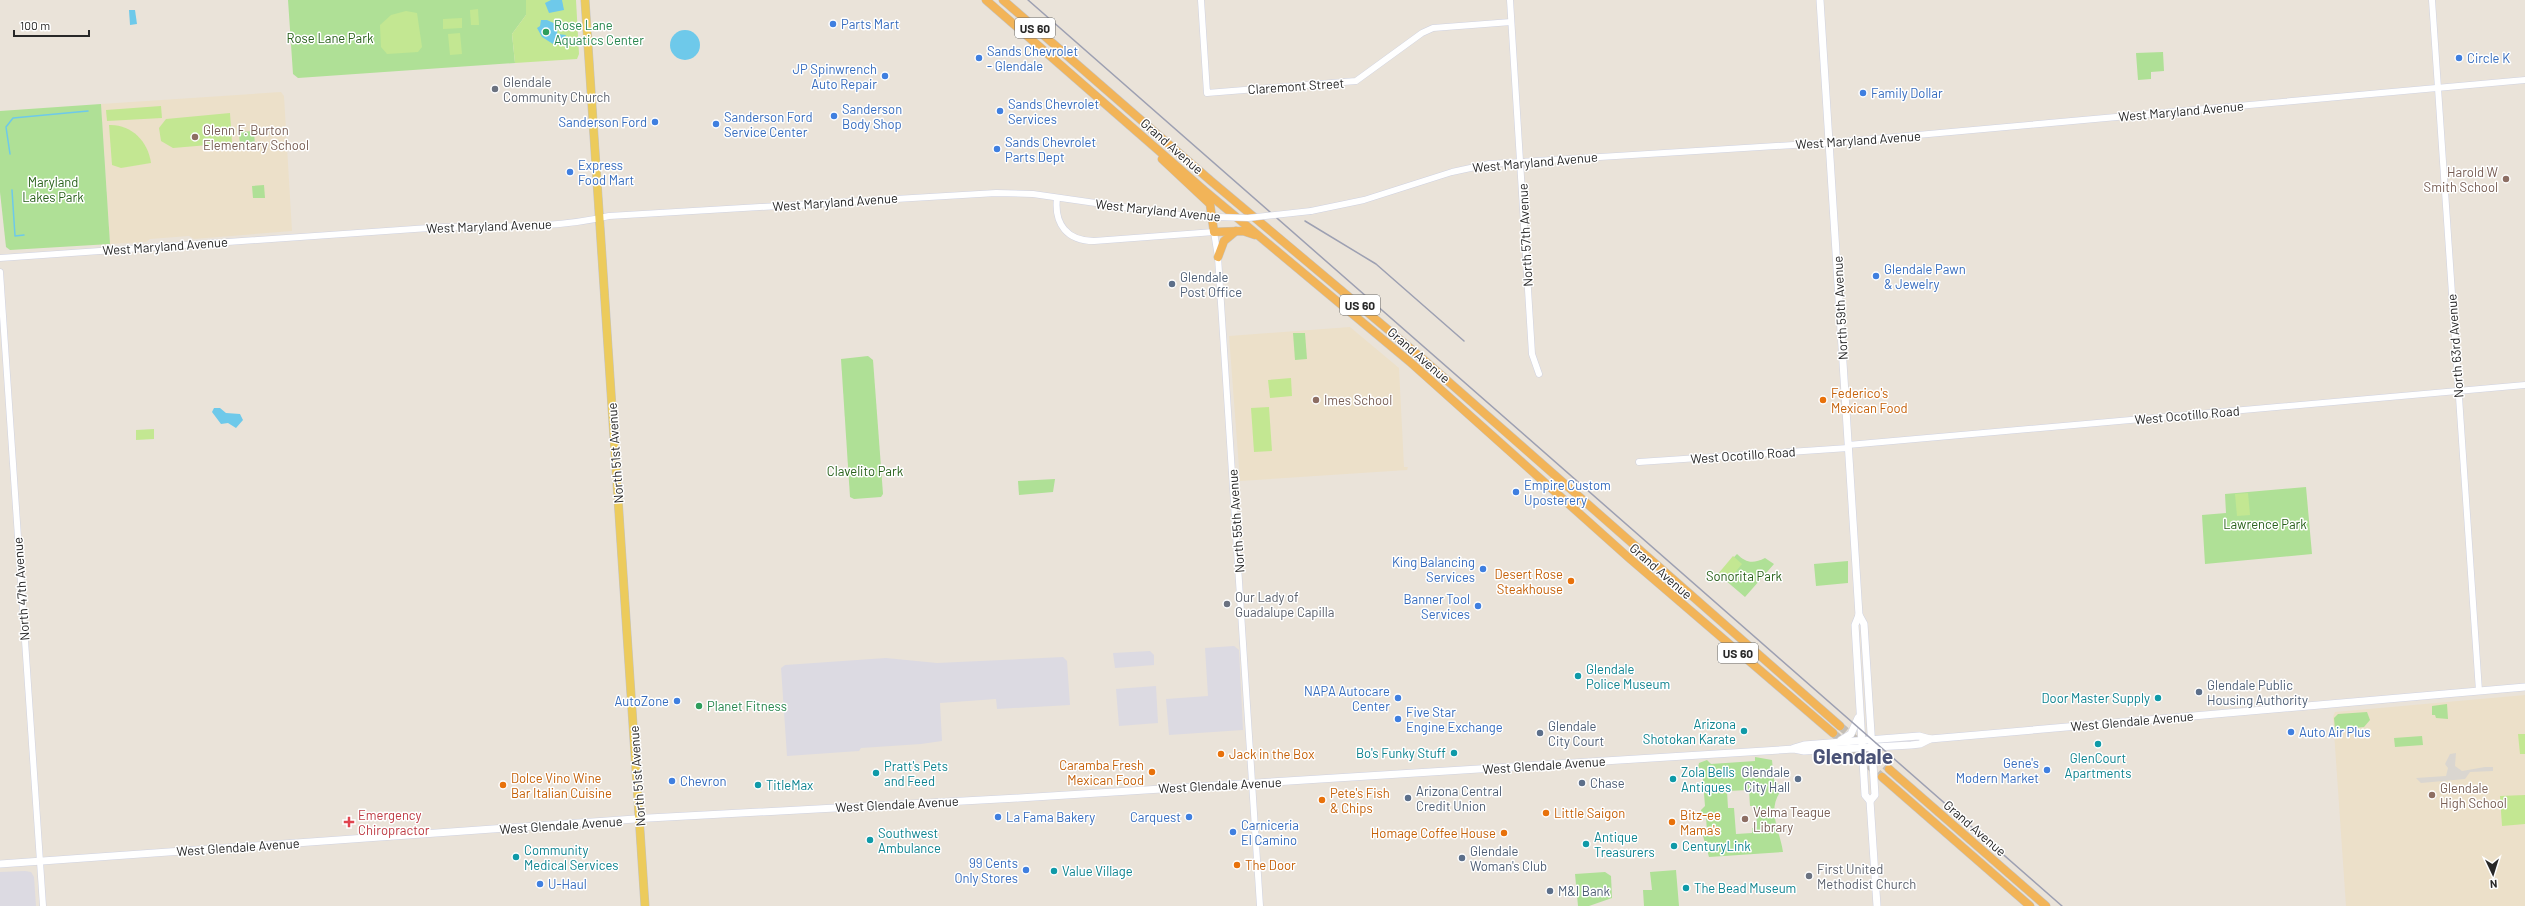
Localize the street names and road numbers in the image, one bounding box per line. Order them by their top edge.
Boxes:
road number: US 60 [1015,18,1055,38]
street label: Claremont Street [1247,75,1345,97]
street label: West Maryland Avenue [2118,98,2244,124]
street label: Grand Avenue [1138,115,1206,177]
street label: West Maryland Avenue [1795,128,1921,152]
street label: West Maryland Avenue [1472,149,1598,175]
street label: North 57th Avenue [1514,183,1536,287]
street label: West Maryland Avenue [772,190,898,214]
street label: West Maryland Avenue [1095,195,1221,225]
street label: West Maryland Avenue [426,216,552,236]
street label: West Maryland Avenue [102,234,228,258]
street label: North 59th Avenue [1829,255,1851,360]
street label: North 63rd Avenue [2443,293,2467,399]
road number: US 60 [1340,295,1380,315]
street label: Grand Avenue [1385,324,1453,386]
street label: North 51st Avenue [603,402,626,504]
street label: West Ocotillo Road [2134,402,2240,428]
street label: West Ocotillo Road [1690,443,1796,467]
street label: North 55th Avenue [1224,468,1248,574]
street label: North 47th Avenue [9,537,33,641]
street label: Grand Avenue [1627,540,1695,602]
road number: US 60 [1718,643,1758,663]
street label: West Glendale Avenue [2070,708,2194,734]
street label: North 51st Avenue [625,725,648,827]
street label: West Glendale Avenue [1482,753,1606,777]
street label: West Glendale Avenue [1158,774,1282,796]
street label: West Glendale Avenue [835,793,959,815]
street label: Grand Avenue [1941,797,2009,859]
street label: West Glendale Avenue [499,813,623,837]
street label: West Glendale Avenue [176,835,300,859]

